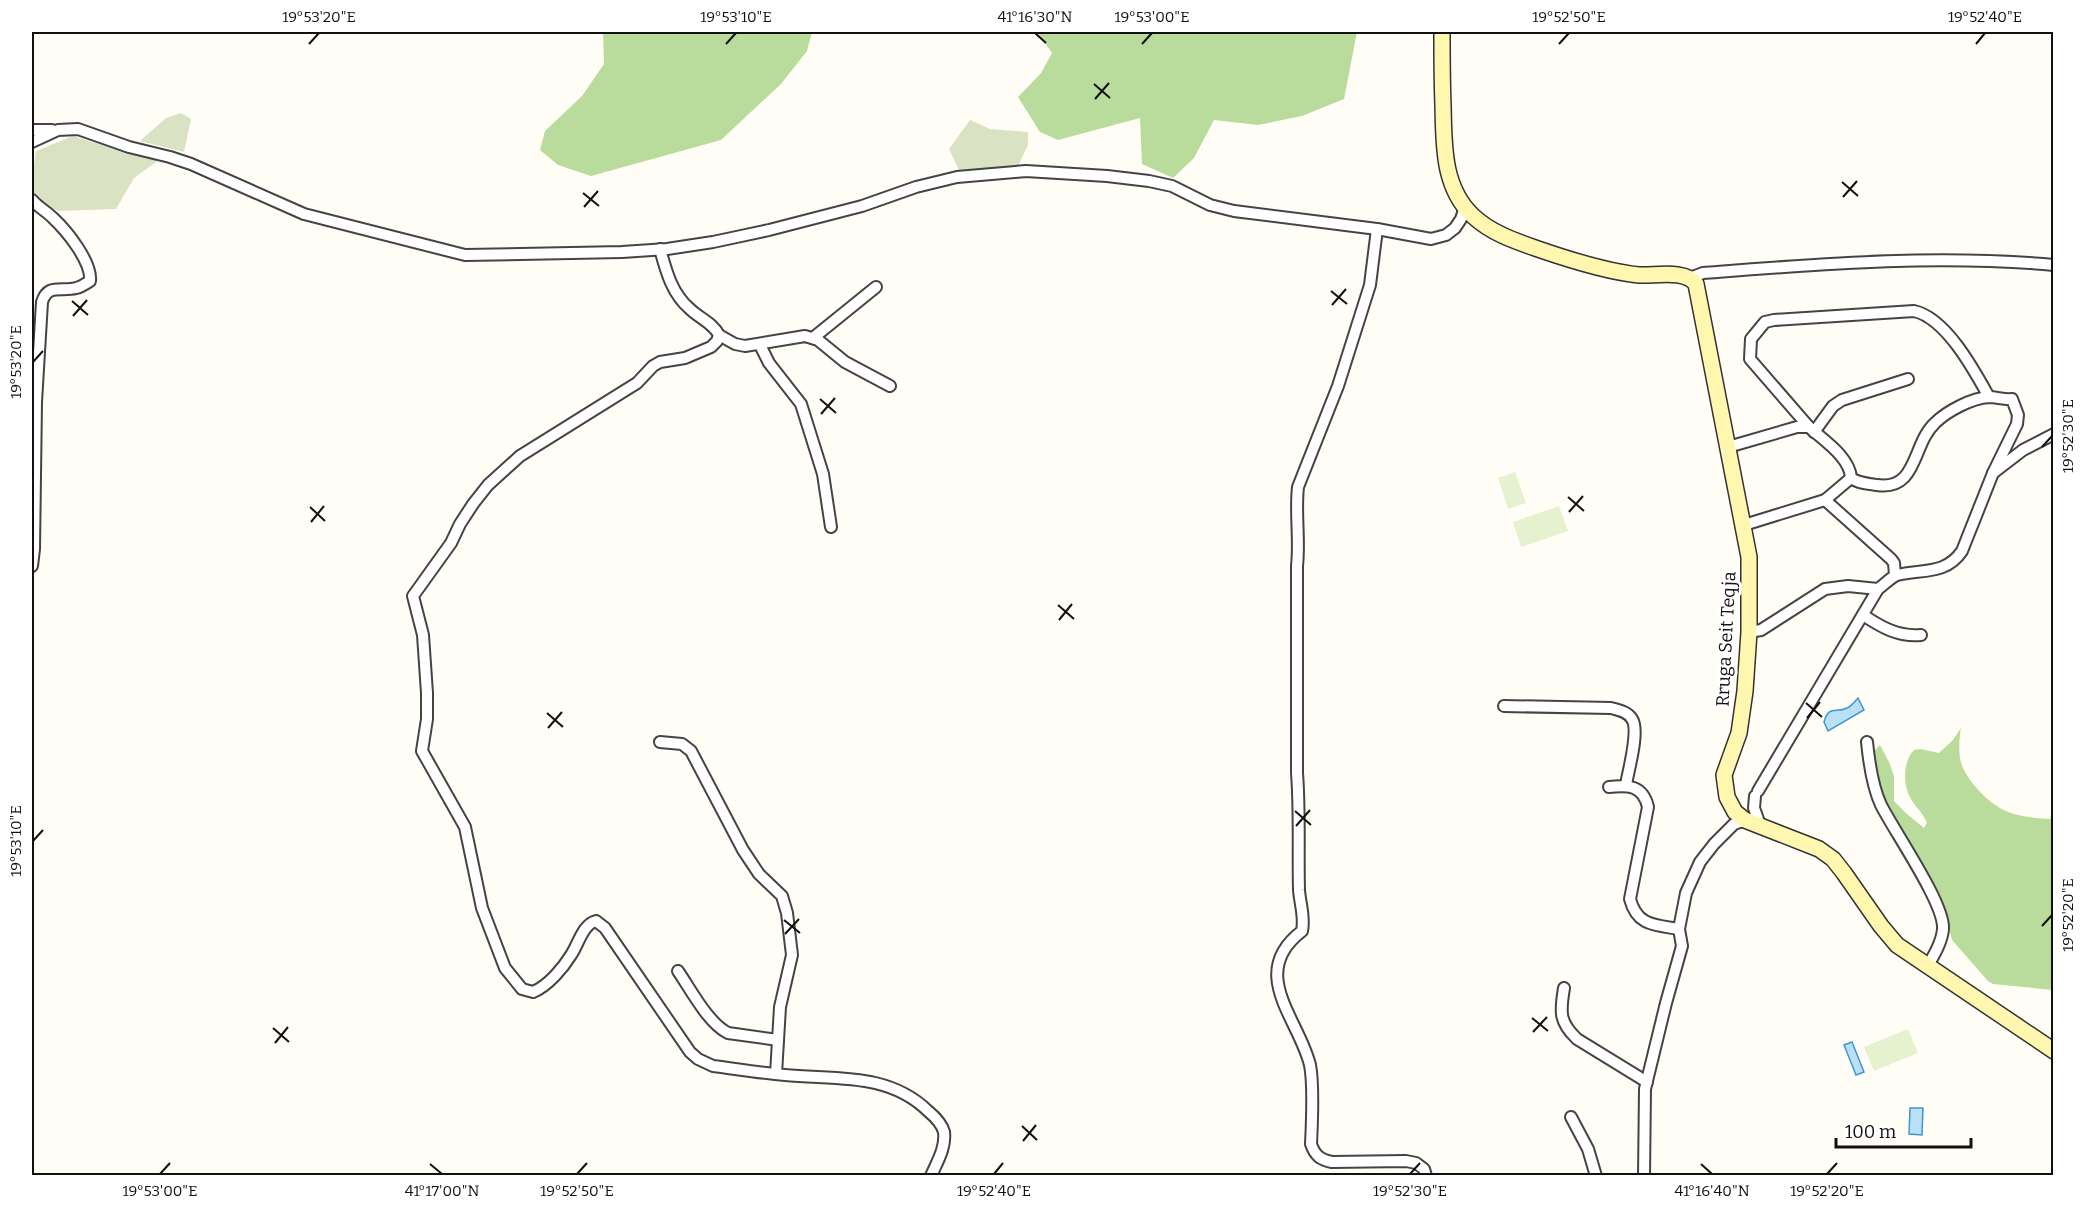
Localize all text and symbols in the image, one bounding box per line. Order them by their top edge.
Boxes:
text: 19°53'20"E [282,8,356,26]
text: 19°53'10"E [700,8,772,26]
text: 41°16'30"N [997,8,1073,26]
text: 19°53'00"E [1115,8,1190,26]
text: 19°52'50"E [1532,8,1606,26]
text: 19°52'40"E [1948,8,2022,26]
text: 19°53'20"E [7,325,25,399]
text: 19°52'30"E [2059,399,2077,473]
street label: Rruga Seit Teqja [1711,571,1741,707]
text: 19°53'10"E [7,805,25,877]
text: 19°52'20"E [2059,878,2077,952]
scale bar [1836,1111,1971,1149]
text: 100 m [1845,1121,1896,1143]
text: 19°53'00"E [123,1182,198,1200]
text: 41°17'00"N [405,1182,479,1200]
text: 19°52'50"E [540,1182,614,1200]
text: 19°52'40"E [957,1182,1031,1200]
text: 19°52'30"E [1373,1182,1447,1200]
text: 41°16'40"N [1674,1182,1750,1200]
text: 19°52'20"E [1790,1182,1864,1200]

